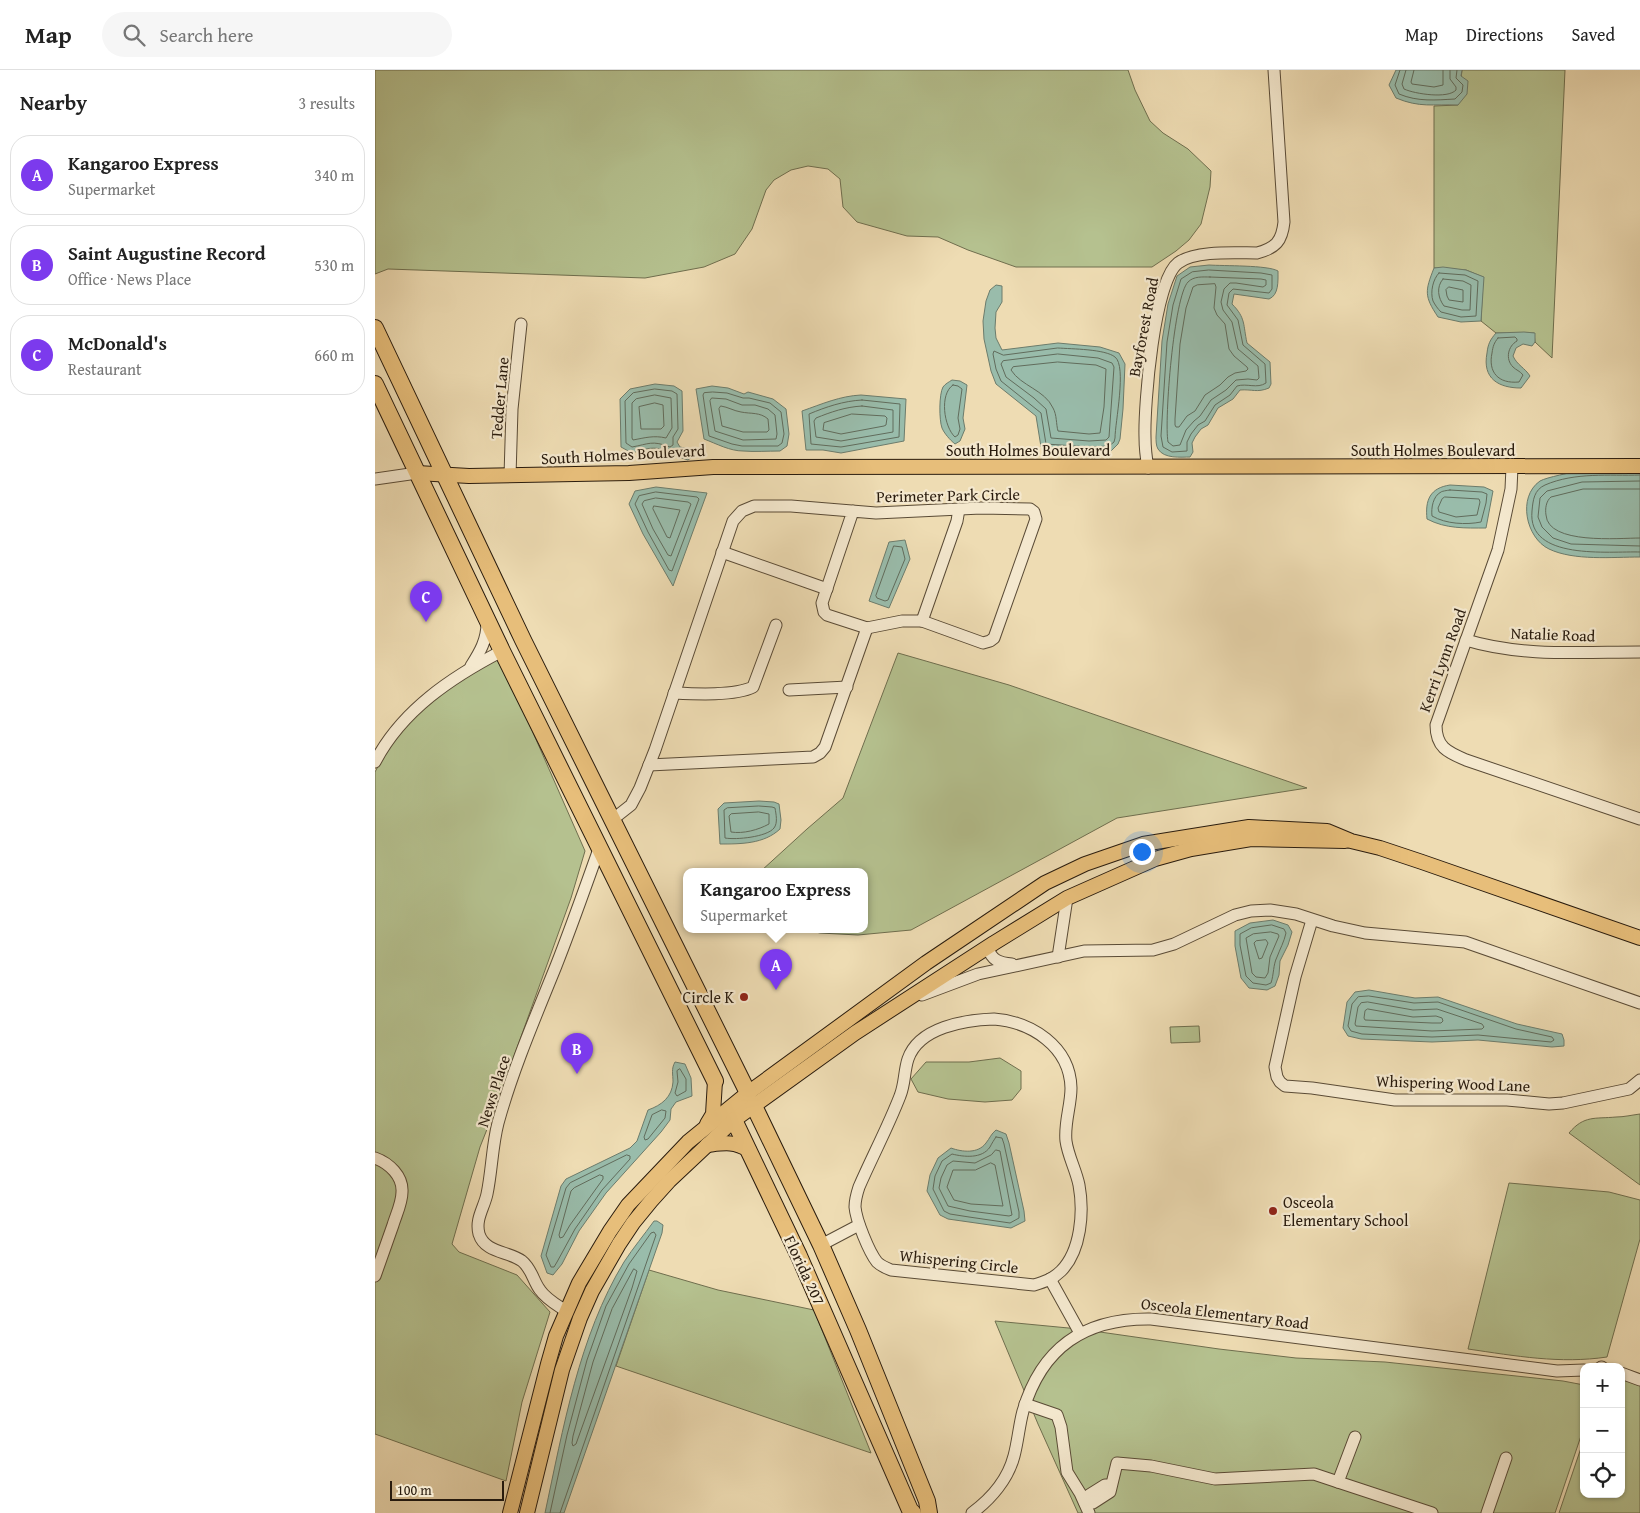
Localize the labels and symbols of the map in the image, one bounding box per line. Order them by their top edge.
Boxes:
street label: Bayforest Road [1122,275,1164,379]
street label: Tedder Lane [483,356,515,440]
street label: South Holmes Boulevard [540,438,706,470]
street label: South Holmes Boulevard [946,438,1111,462]
street label: South Holmes Boulevard [1351,438,1516,462]
street label: Perimeter Park Circle [876,482,1020,508]
pin: C [410,581,442,622]
street label: Kerri Lynn Road [1412,604,1472,715]
street label: Natalie Road [1510,621,1596,647]
your location [1129,839,1155,865]
pin: A [760,949,792,990]
place label: Circle K [683,985,735,1009]
marker: Circle K [738,991,750,1003]
pin: B [561,1033,593,1074]
street label: News Place [470,1052,516,1130]
street label: Whispering Wood Lane [1375,1068,1531,1098]
place label: Osceola Elementary School [1283,1190,1409,1232]
marker: Osceola Elementary School [1267,1205,1279,1217]
street label: Florida 207 [778,1231,832,1309]
street label: Whispering Circle [898,1243,1020,1279]
street label: Osceola Elementary Road [1140,1291,1311,1335]
scale bar [390,1478,504,1501]

